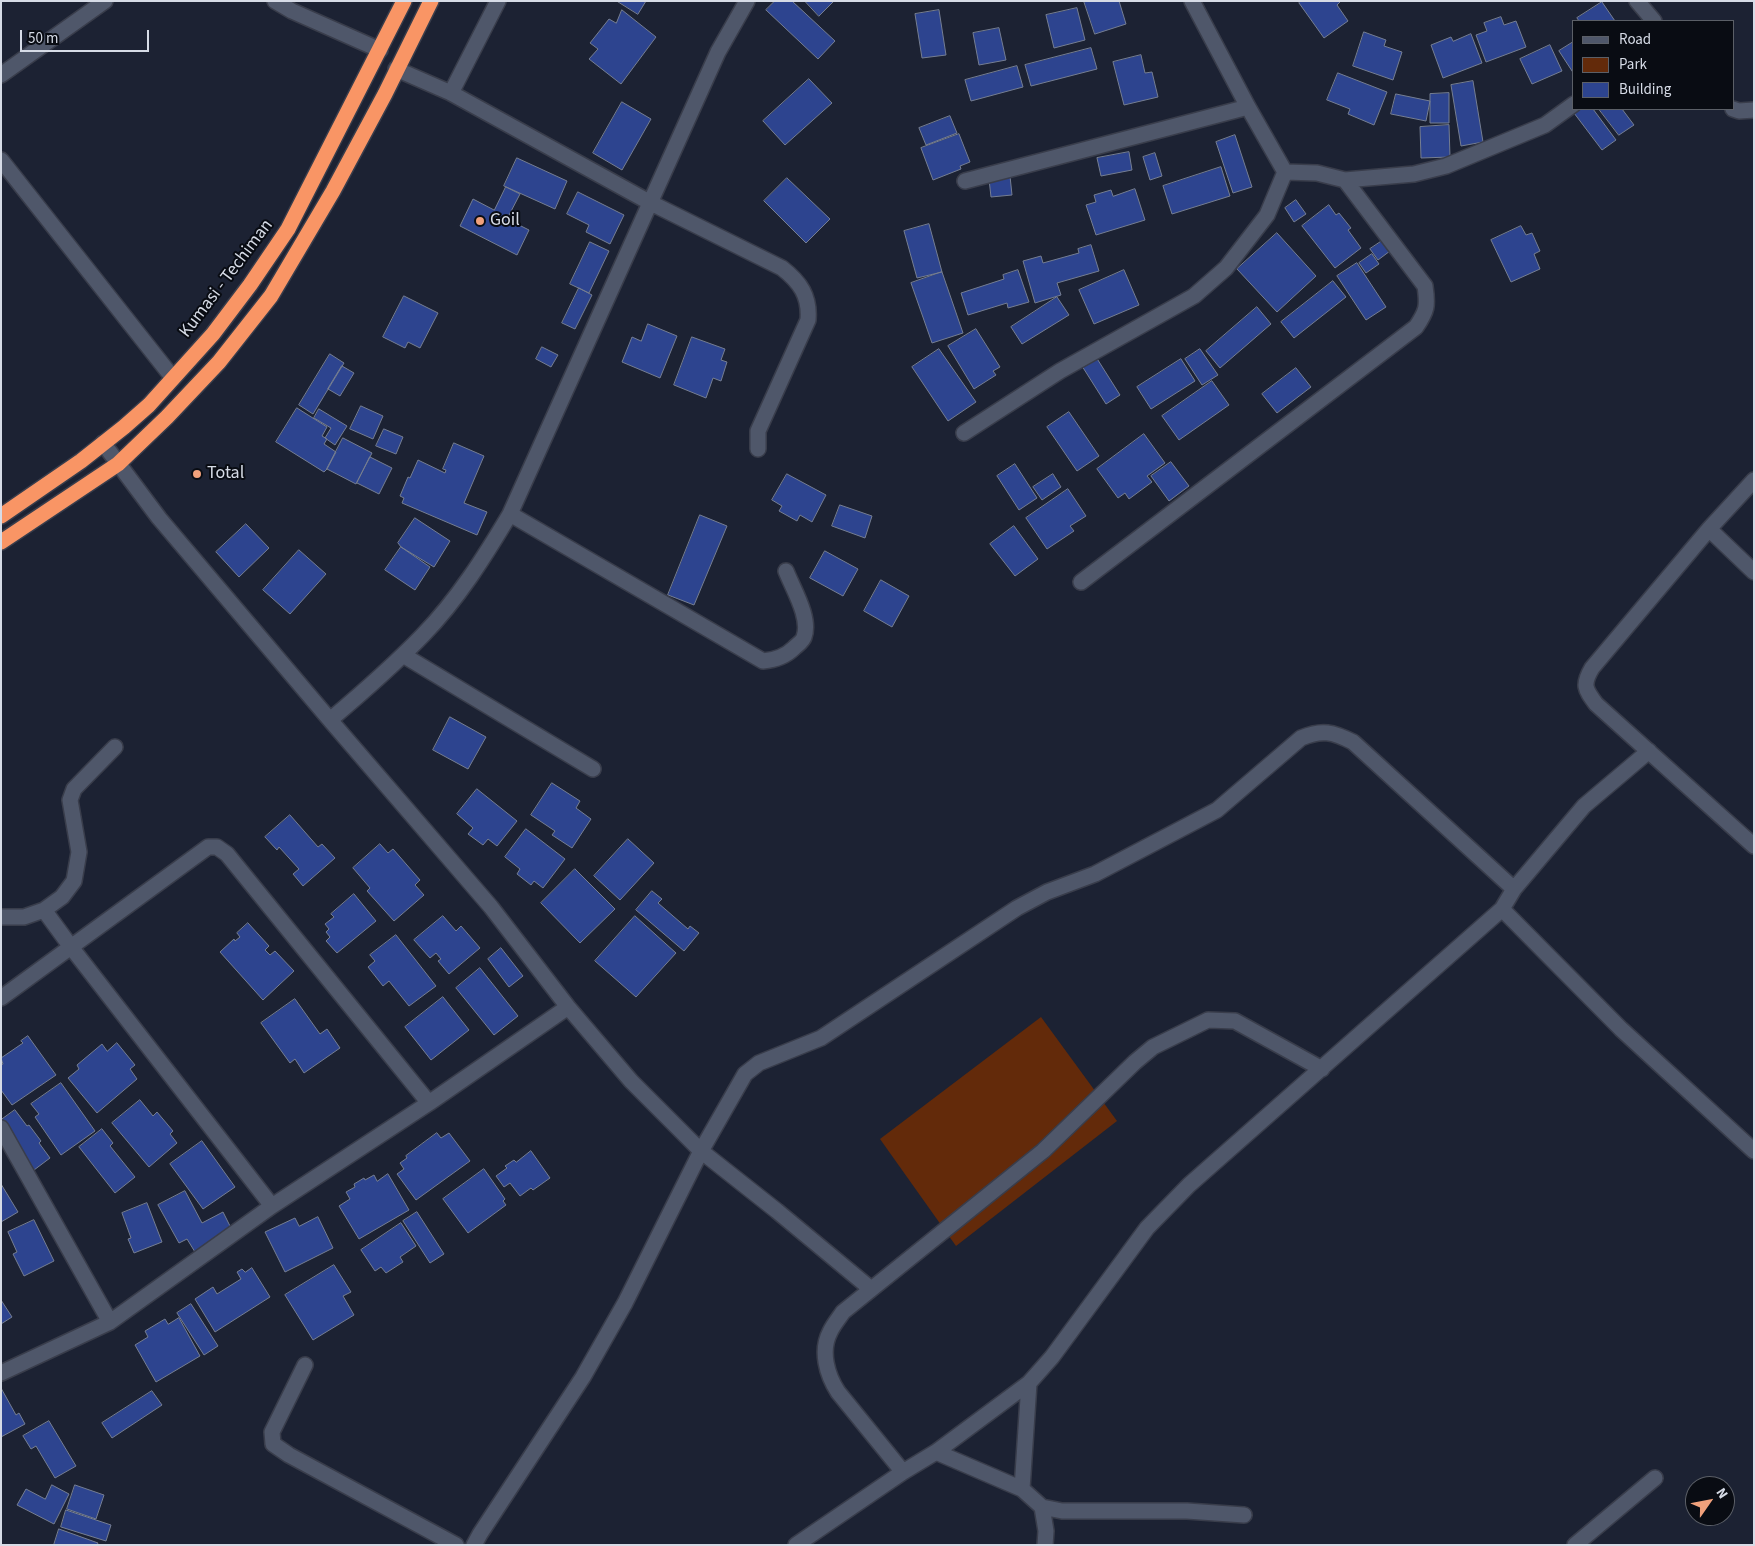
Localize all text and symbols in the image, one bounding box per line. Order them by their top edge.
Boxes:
scale bar [22,20,151,52]
legend [1572,20,1735,110]
text: 50 m [28,28,58,49]
text: Road [1619,29,1651,50]
text: Park [1619,54,1647,75]
text: Building [1619,79,1671,100]
place label: Goil [490,210,520,232]
marker: Goil [474,215,486,227]
street label: Kumasi - Techiman [176,216,278,342]
place label: Total [207,463,244,485]
marker: Total [191,468,203,480]
north arrow [1685,1476,1735,1526]
text: N [1711,1484,1733,1503]

